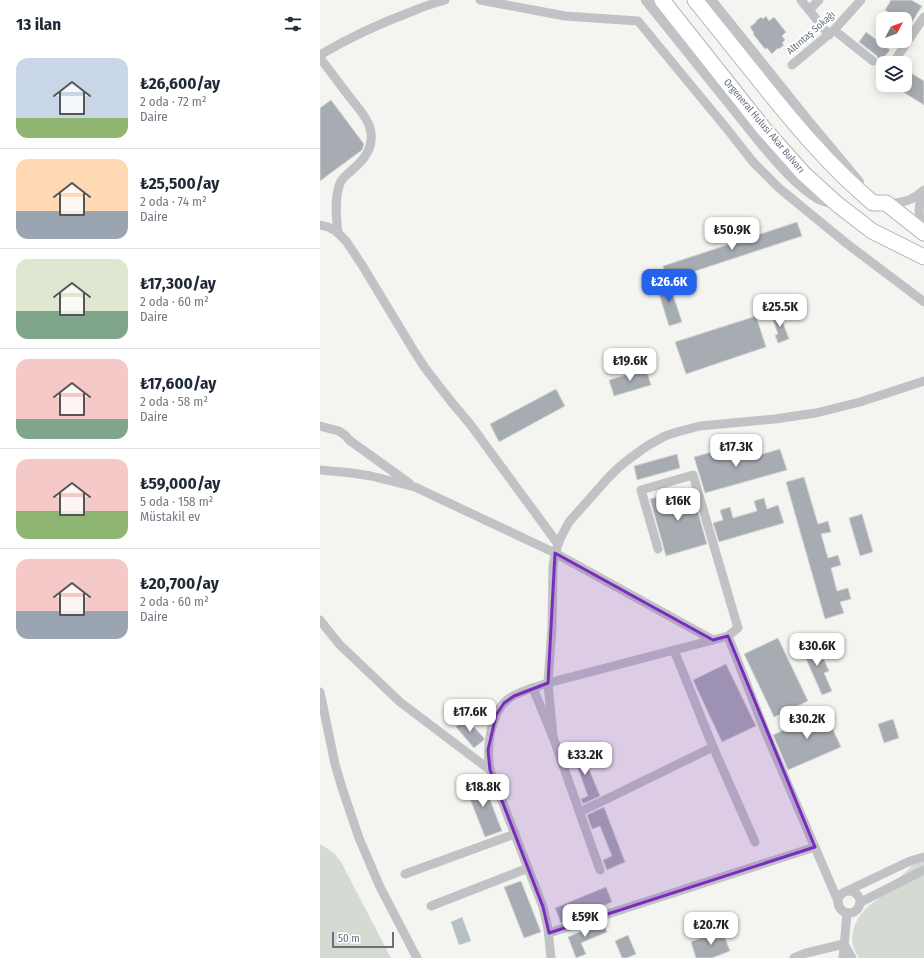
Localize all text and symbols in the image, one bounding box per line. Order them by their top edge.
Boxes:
street label: Altıntaş Sokağı [784,9,838,57]
north arrow [876,12,912,48]
map controls [876,12,912,92]
icon: filters [282,13,304,35]
text: 13 ilan [16,14,61,35]
button: layers [876,56,912,92]
text: ₺26,600/ay [140,73,220,94]
icon: home [48,74,96,122]
street label: Orgeneral Hulusi Akar Bulvarı [721,76,808,176]
text: 2 oda · 72 m² [140,94,206,109]
text: Daire [140,109,168,124]
text: ₺25,500/ay [140,173,219,194]
icon: home [48,175,96,223]
text: 2 oda · 74 m² [140,194,207,209]
text: Daire [140,209,168,224]
pin: ₺50.9K [699,217,765,251]
text: ₺50.9K [714,222,751,237]
pin: ₺26.6K [636,269,702,303]
text: ₺17,300/ay [140,273,216,294]
text: ₺26.6K [651,274,687,289]
icon: home [48,275,96,323]
text: 2 oda · 60 m² [140,294,209,309]
pin: ₺25.5K [747,294,813,328]
text: ₺25.5K [762,299,798,314]
text: Daire [140,309,168,324]
pin: ₺19.6K [597,348,663,382]
text: ₺19.6K [612,353,648,368]
text: ₺17,600/ay [140,373,216,394]
icon: home [48,375,96,423]
text: 2 oda · 58 m² [140,394,208,409]
text: Daire [140,409,168,424]
pin: ₺17.3K [703,434,769,468]
text: ₺17.3K [719,439,753,454]
text: ₺59,000/ay [140,473,220,494]
icon: home [48,475,96,523]
pin: ₺16K [654,488,702,522]
text: ₺16K [665,493,691,508]
text: 5 oda · 158 m² [140,494,213,509]
text: Müstakil ev [140,509,200,524]
text: ₺20,700/ay [140,573,219,594]
icon: home [48,575,96,623]
text: 2 oda · 60 m² [140,594,209,609]
text: Daire [140,609,168,624]
pin: ₺30.6K [784,633,850,667]
text: ₺30.6K [798,638,836,653]
pin: ₺17.6K [437,699,503,733]
text: ₺17.6K [453,704,487,719]
pin: ₺30.2K [774,706,840,740]
text: ₺30.2K [789,711,825,726]
pin: ₺33.2K [552,742,618,776]
text: ₺33.2K [567,747,603,762]
pin: ₺18.8K [450,774,516,808]
text: ₺18.8K [465,779,501,794]
pin: ₺59K [561,904,609,938]
text: ₺59K [571,909,599,924]
pin: ₺20.7K [678,912,744,946]
text: ₺20.7K [693,917,729,932]
scale bar [332,930,394,949]
text: 50 m [338,932,360,945]

